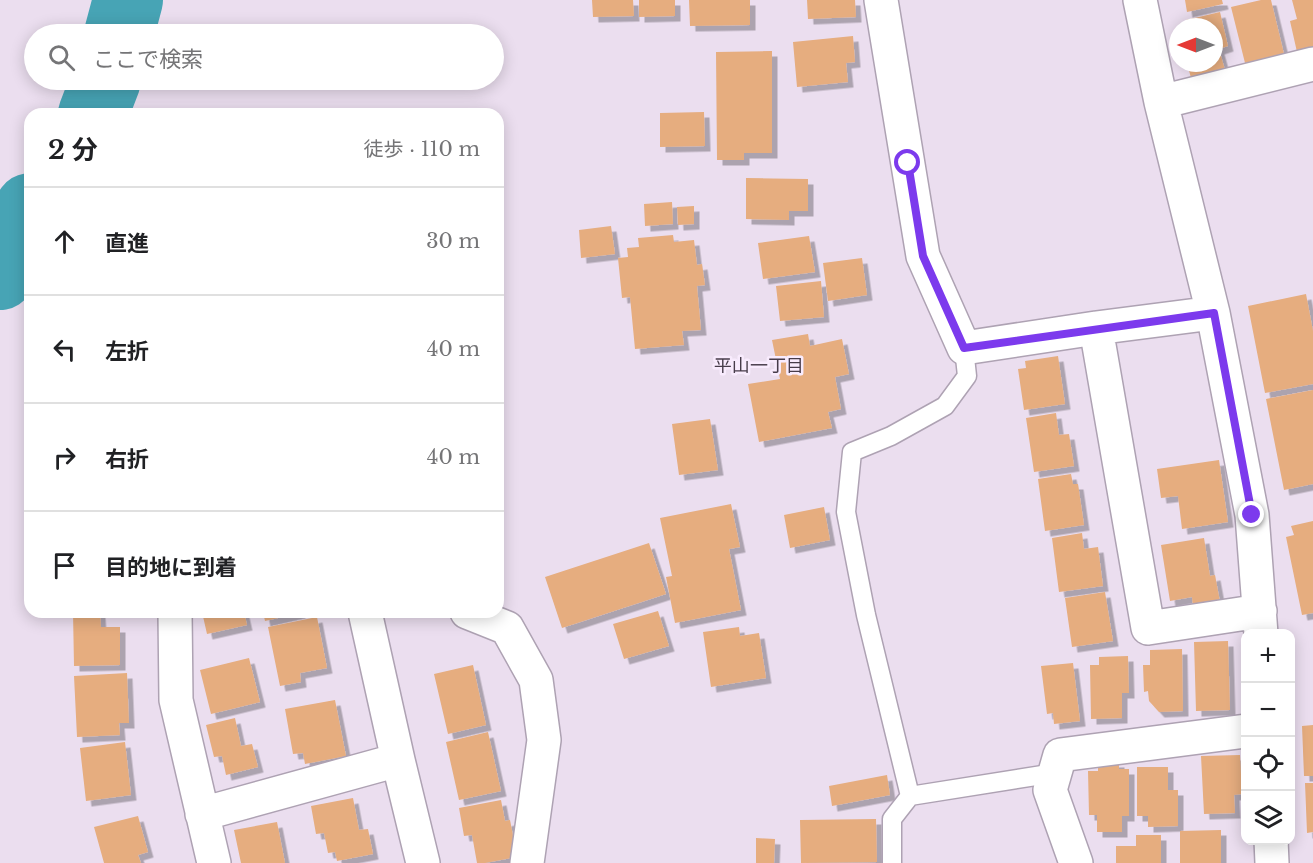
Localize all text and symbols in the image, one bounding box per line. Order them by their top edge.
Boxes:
north arrow [1169,18,1223,72]
search box [24,24,504,90]
icon: search [45,41,78,74]
text: ここで検索 [93,46,203,73]
text: 2 分 [48,134,98,166]
text: 徒歩 · 110 m [364,137,480,161]
route start [894,149,920,175]
icon: ahead [48,225,81,258]
text: 30 m [426,229,480,253]
text: 直進 [105,230,149,257]
icon: left [48,333,81,366]
text: 40 m [427,337,480,361]
text: 左折 [105,338,149,365]
district label: 平山一丁目 [714,355,804,377]
icon: right [48,441,81,474]
text: 40 m [427,445,480,469]
text: 右折 [105,446,149,473]
route end [1238,501,1264,527]
icon: arrive [48,549,81,582]
text: 目的地に到着 [105,554,237,581]
map controls [1241,629,1295,845]
button: + [1241,629,1295,683]
button: − [1241,683,1295,737]
button: locate [1241,737,1295,791]
button: layers [1241,791,1295,845]

